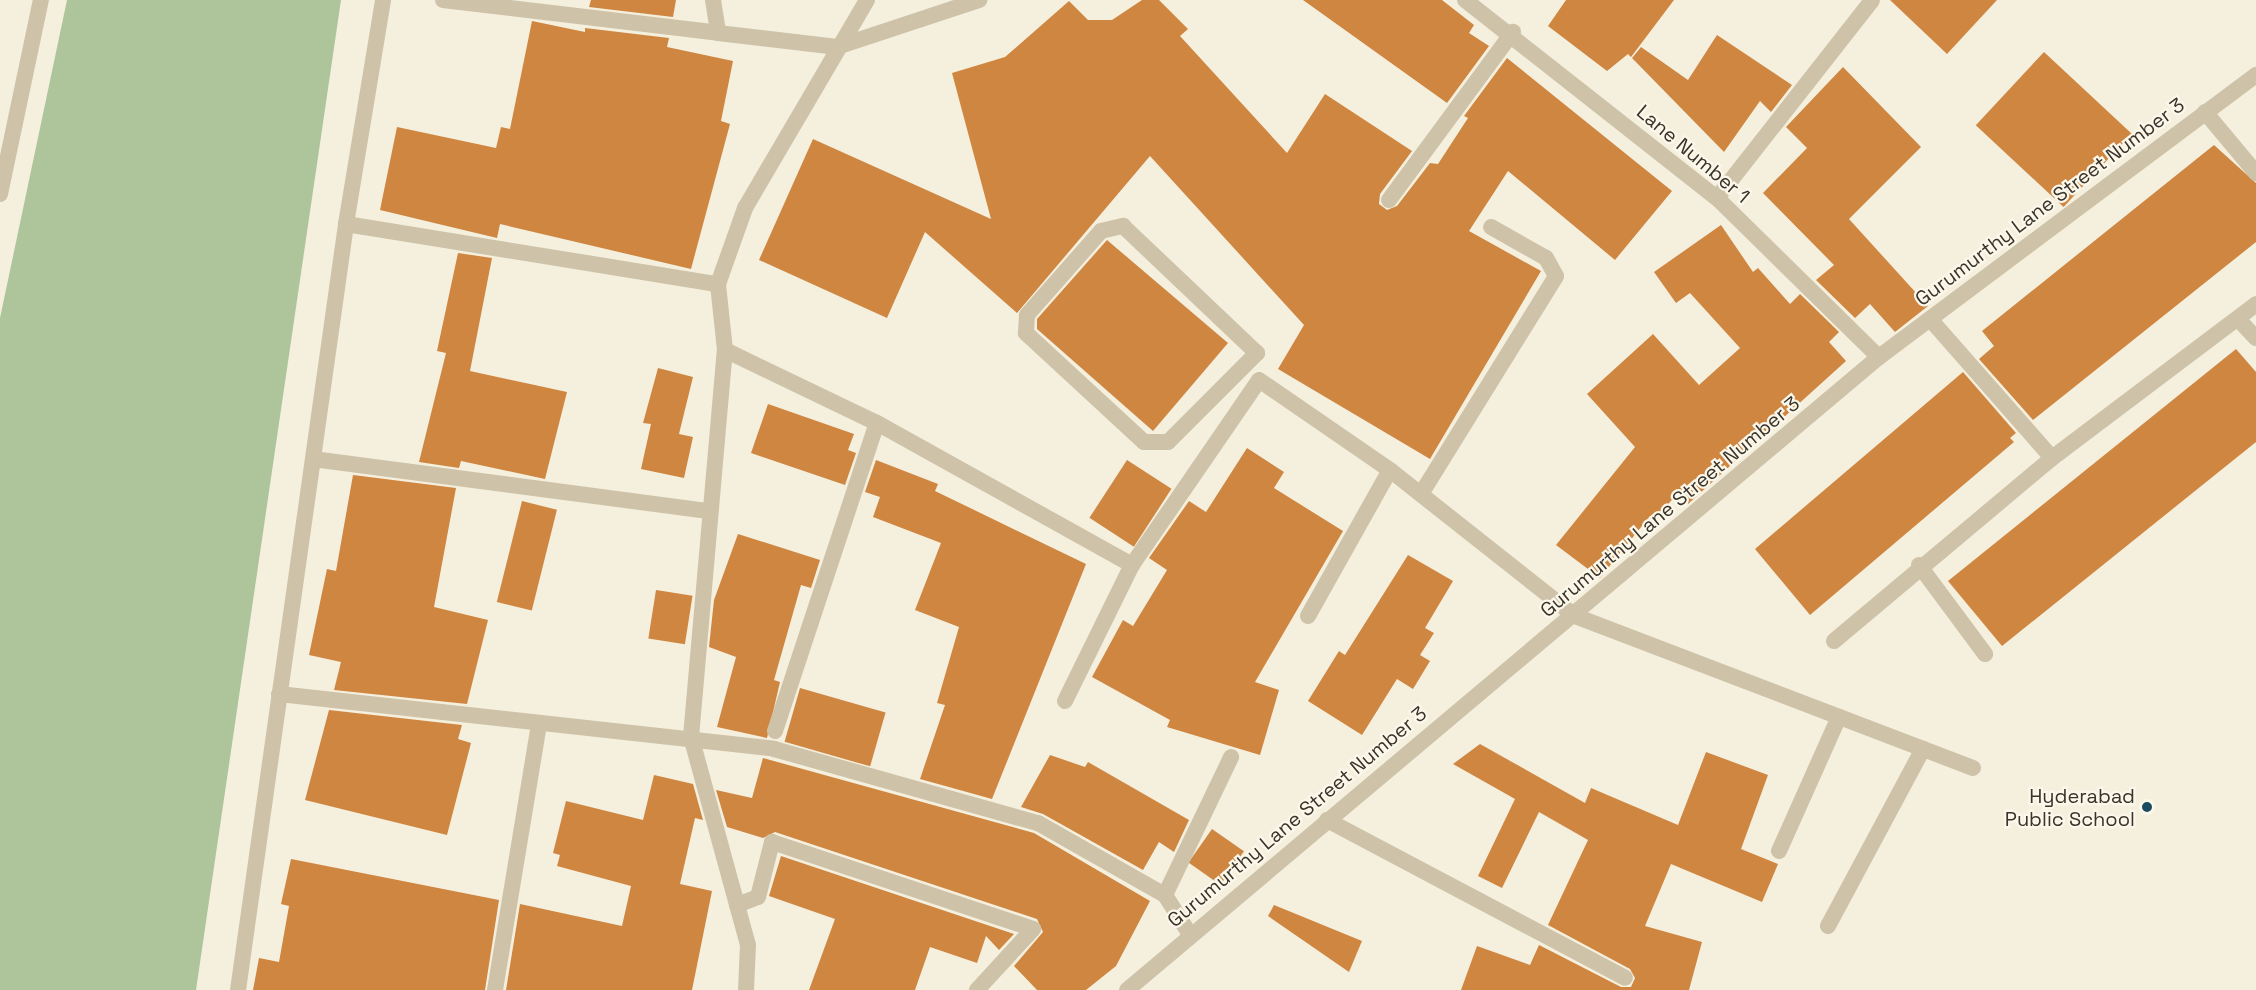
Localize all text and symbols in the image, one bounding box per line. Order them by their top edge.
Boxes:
street label: Gurumurthy Lane Street Number 3 [1911,93,2189,311]
street label: Lane Number 1 [1632,100,1754,208]
street label: Gurumurthy Lane Street Number 3 [1536,391,1804,623]
street label: Gurumurthy Lane Street Number 3 [1163,701,1431,933]
place label: Hyderabad Public School [2005,784,2135,831]
marker: Hyderabad Public School [2140,800,2154,814]

